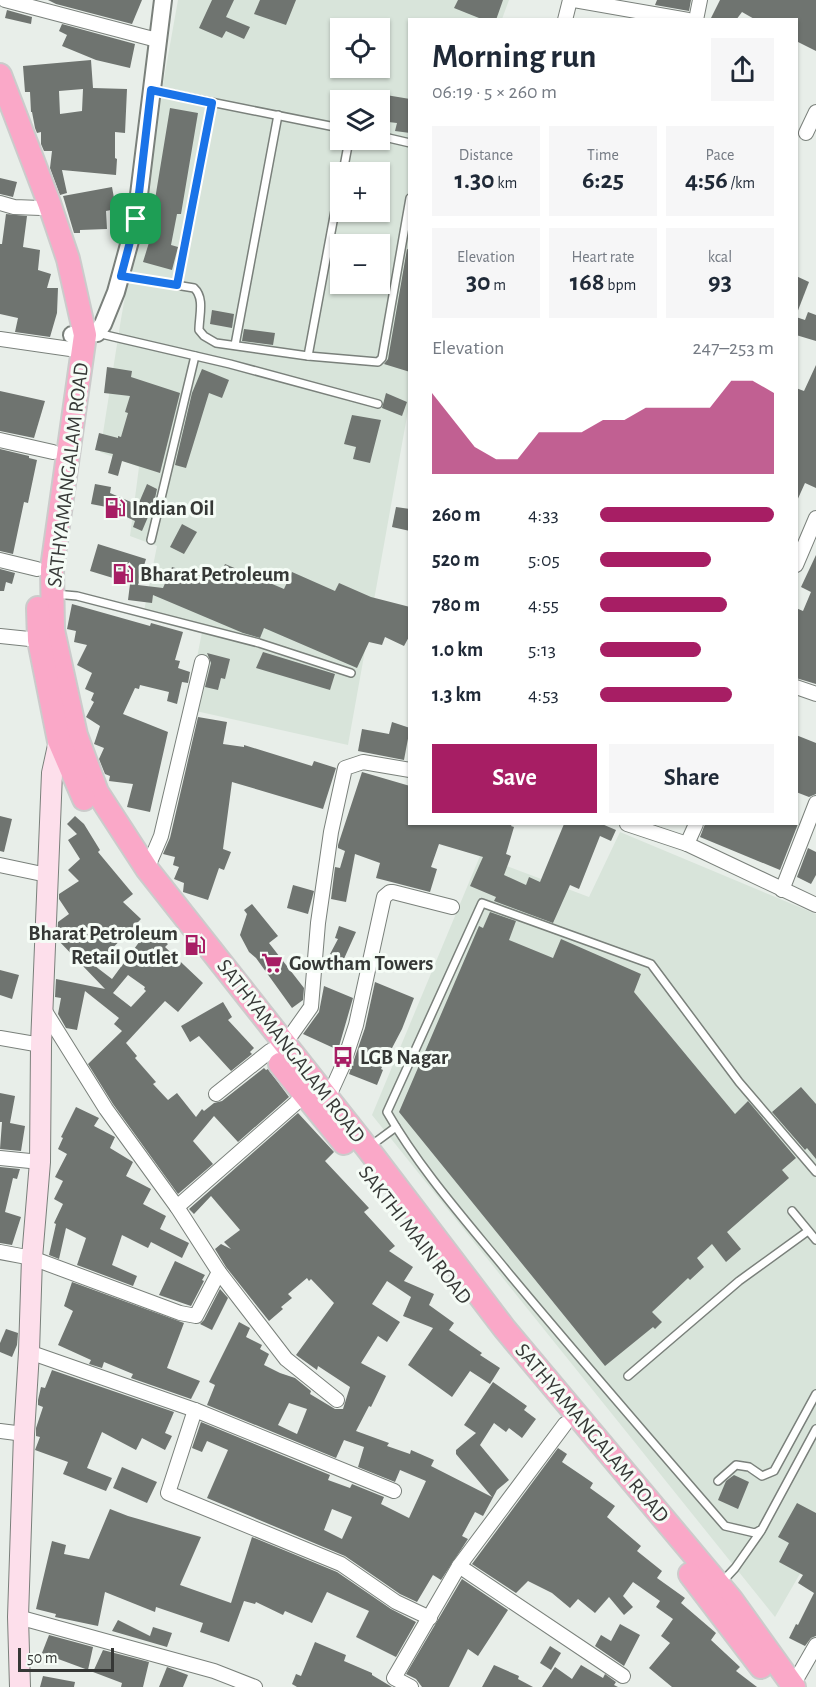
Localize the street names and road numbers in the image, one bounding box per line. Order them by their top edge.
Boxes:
street label: SATHYAMANGALAM ROAD [44,361,92,589]
street label: SATHYAMANGALAM ROAD [213,955,369,1147]
street label: SAKTHI MAIN ROAD [355,1162,475,1308]
street label: SATHYAMANGALAM ROAD [511,1340,673,1526]

